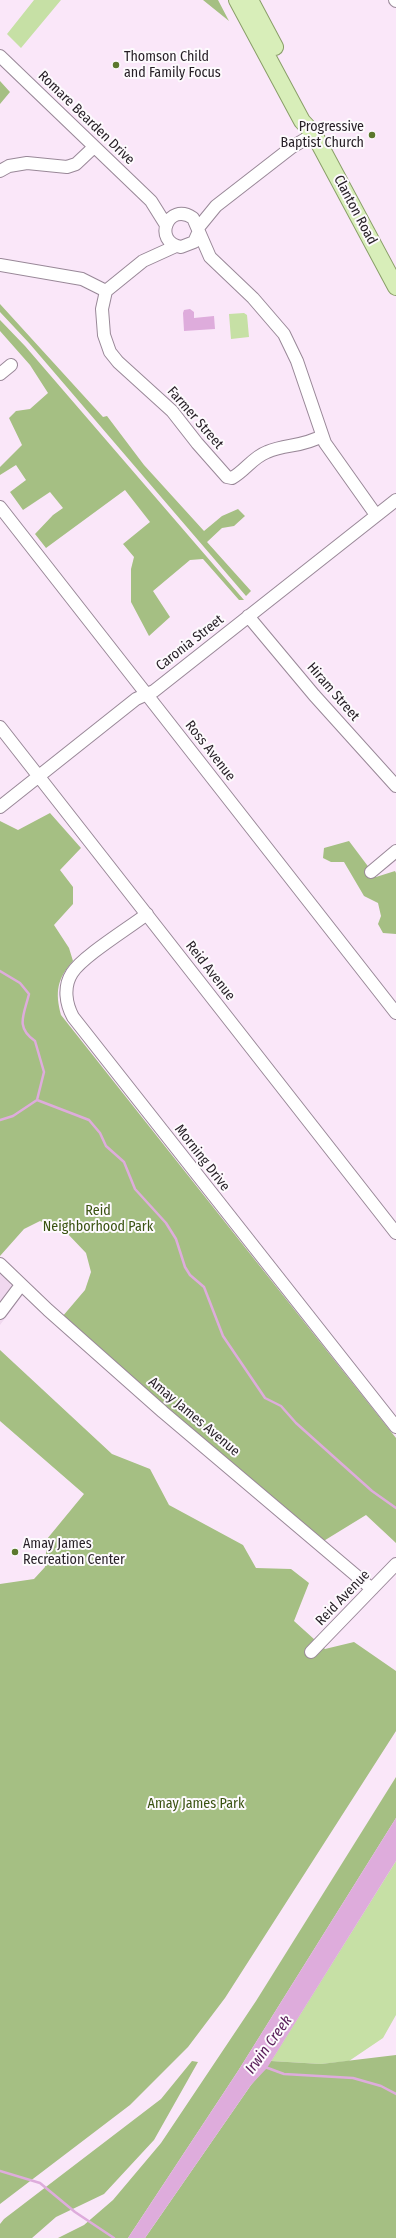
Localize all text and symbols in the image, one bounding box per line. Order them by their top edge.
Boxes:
place label: Thomson Child and Family Focus [124,49,221,82]
marker: Thomson Child and Family Focus [111,60,121,70]
street label: Romare Bearden Drive [34,68,138,168]
place label: Progressive Baptist Church [281,119,364,152]
marker: Progressive Baptist Church [367,130,377,140]
street label: Clanton Road [330,172,380,248]
street label: Farmer Street [163,383,227,453]
street label: Caronia Street [153,611,227,675]
street label: Hiram Street [303,659,363,725]
street label: Ross Avenue [181,717,239,785]
street label: Reid Avenue [182,938,238,1004]
street label: Morning Drive [171,1121,233,1195]
park label: Reid Neighborhood Park [43,1203,153,1236]
street label: Amay James Avenue [145,1374,243,1460]
place label: Amay James Recreation Center [23,1536,125,1568]
marker: Amay James Recreation Center [10,1547,20,1557]
street label: Reid Avenue [312,1567,374,1629]
park label: Amay James Park [148,1796,244,1812]
water label: Irwin Creek [242,2012,296,2078]

